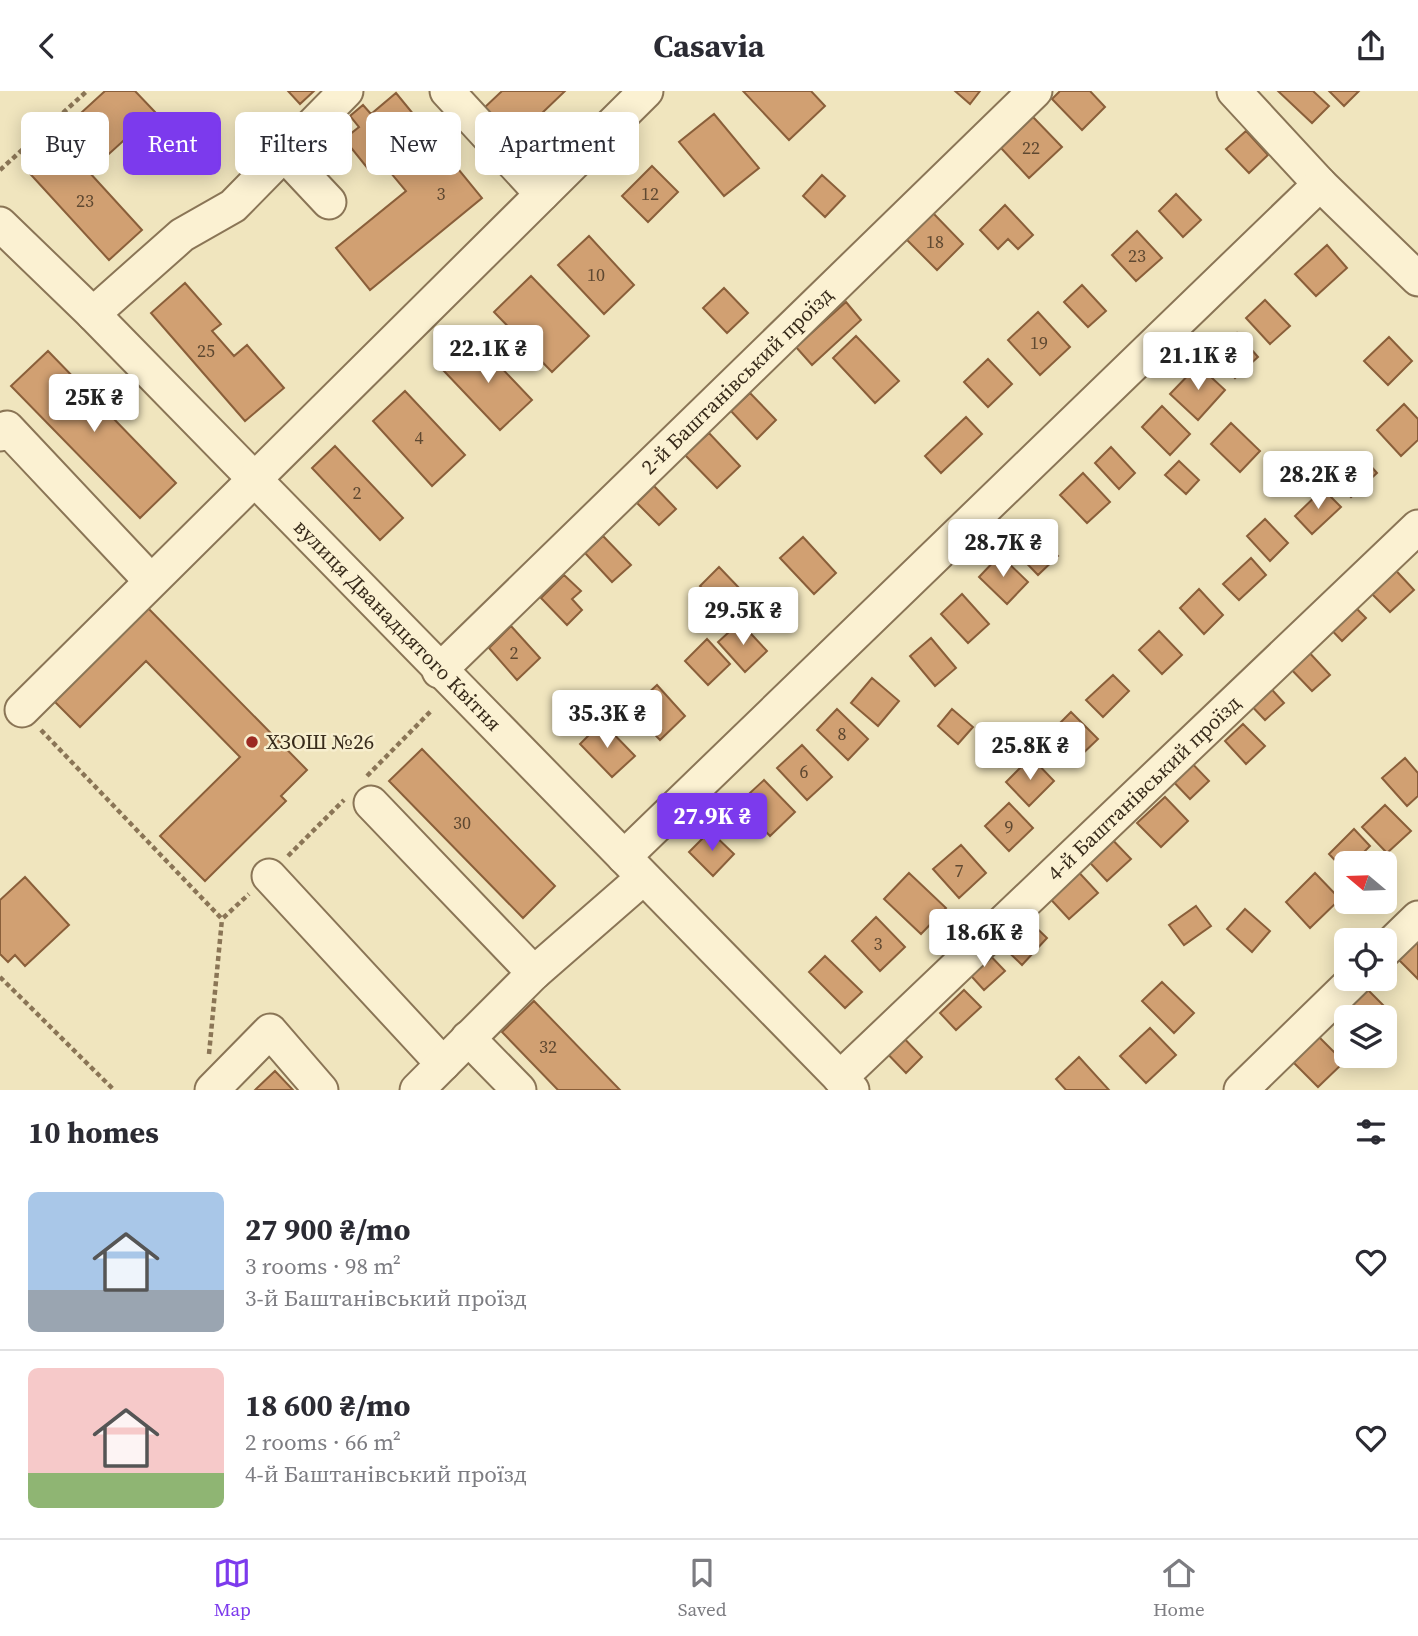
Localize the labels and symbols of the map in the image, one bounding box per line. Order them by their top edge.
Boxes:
house number: 22 [1022,135,1040,160]
house number: 3 [437,181,446,206]
house number: 12 [641,181,659,206]
house number: 23 [76,188,94,213]
house number: 18 [926,229,944,254]
house number: 23 [1128,243,1146,268]
house number: 10 [587,262,605,287]
street label: 2-й Баштанівський проїзд [634,280,839,481]
pin: 22.1K ₴ [423,325,553,385]
house number: 19 [1030,330,1048,355]
pin: 21.1K ₴ [1133,333,1263,392]
house number: 25 [197,338,215,363]
pin: 25K ₴ [45,375,143,434]
house number: 4 [415,425,424,450]
pin: 28.2K ₴ [1253,451,1383,511]
house number: 2 [353,480,362,505]
street label: вулиця Дванадцятого Квітня [288,513,508,737]
pin: 28.7K ₴ [938,519,1068,579]
pin: 29.5K ₴ [678,587,808,647]
house number: 2 [510,640,519,665]
street label: 4-й Баштанівський проїзд [1040,688,1247,887]
pin: 35.3K ₴ [542,691,672,750]
house number: 8 [838,721,847,746]
pin: 25.8K ₴ [965,723,1095,782]
place label: ХЗОШ №26 [266,727,374,756]
marker: ХЗОШ №26 [244,734,260,750]
house number: 6 [800,759,809,784]
pin: 27.9K ₴ [647,793,777,853]
house number: 30 [453,810,471,835]
house number: 9 [1005,814,1014,839]
north arrow [1334,851,1396,913]
house number: 7 [955,858,964,883]
pin: 18.6K ₴ [919,909,1049,969]
house number: 3 [874,931,883,956]
house number: 32 [539,1034,557,1059]

